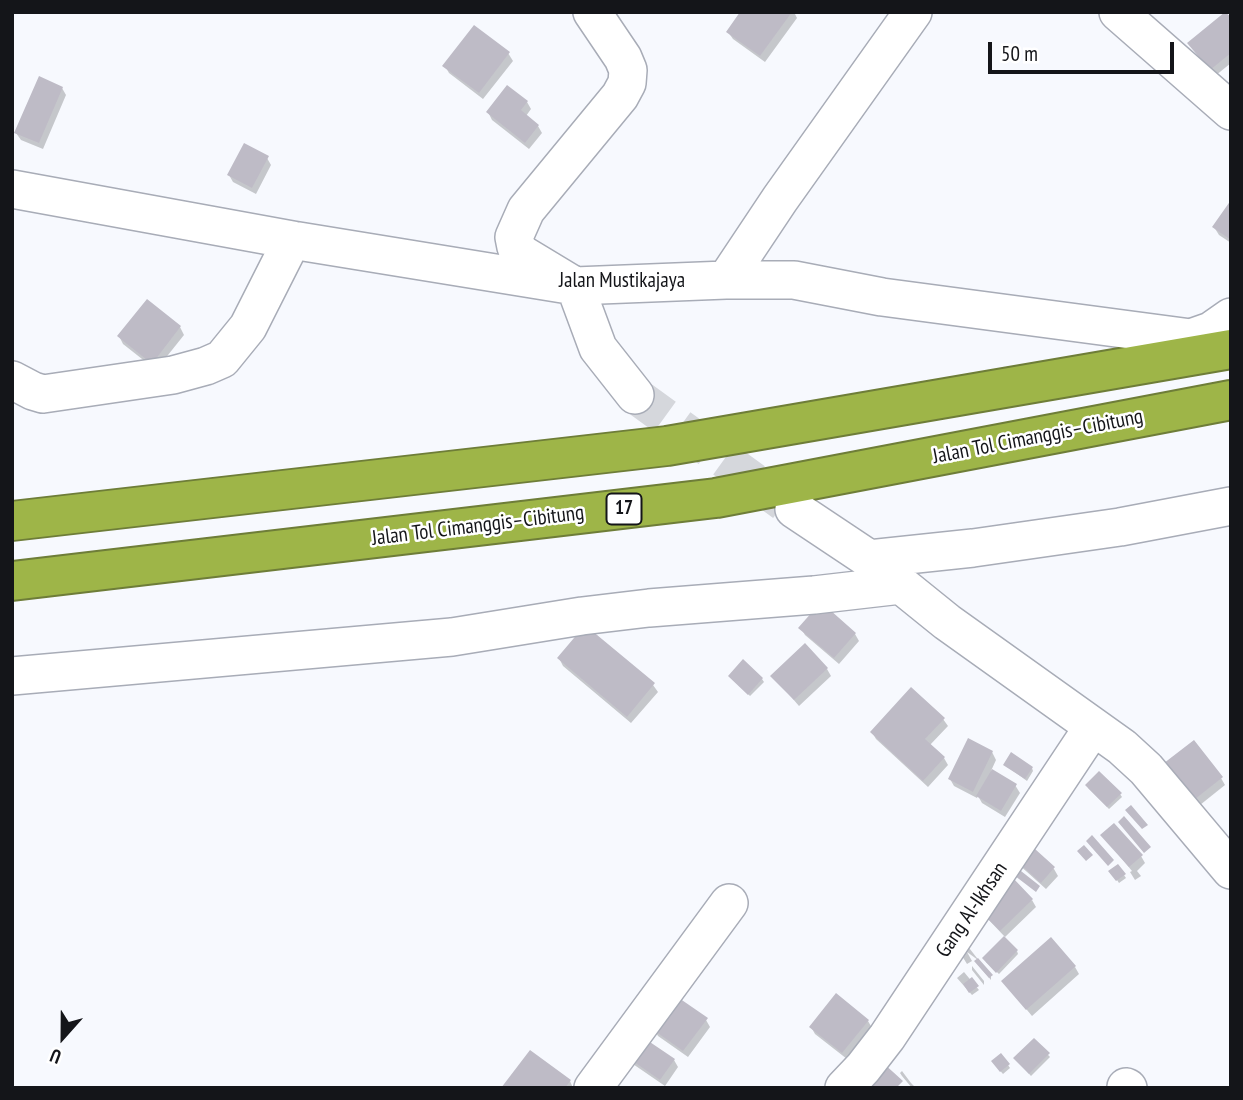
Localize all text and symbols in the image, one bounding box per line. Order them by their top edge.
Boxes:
scale bar [991,28,1176,72]
text: 50 m [1001,40,1038,67]
street label: Jalan Mustikajaya [559,268,685,294]
street label: Jalan Tol Cimanggis–Cibitung [931,404,1145,470]
road number: 17 [606,494,642,524]
street label: Jalan Tol Cimanggis–Cibitung [371,500,585,552]
street label: Gang Al-Ikhsan [931,858,1013,962]
north arrow [28,1002,98,1072]
text: U [47,1044,64,1070]

